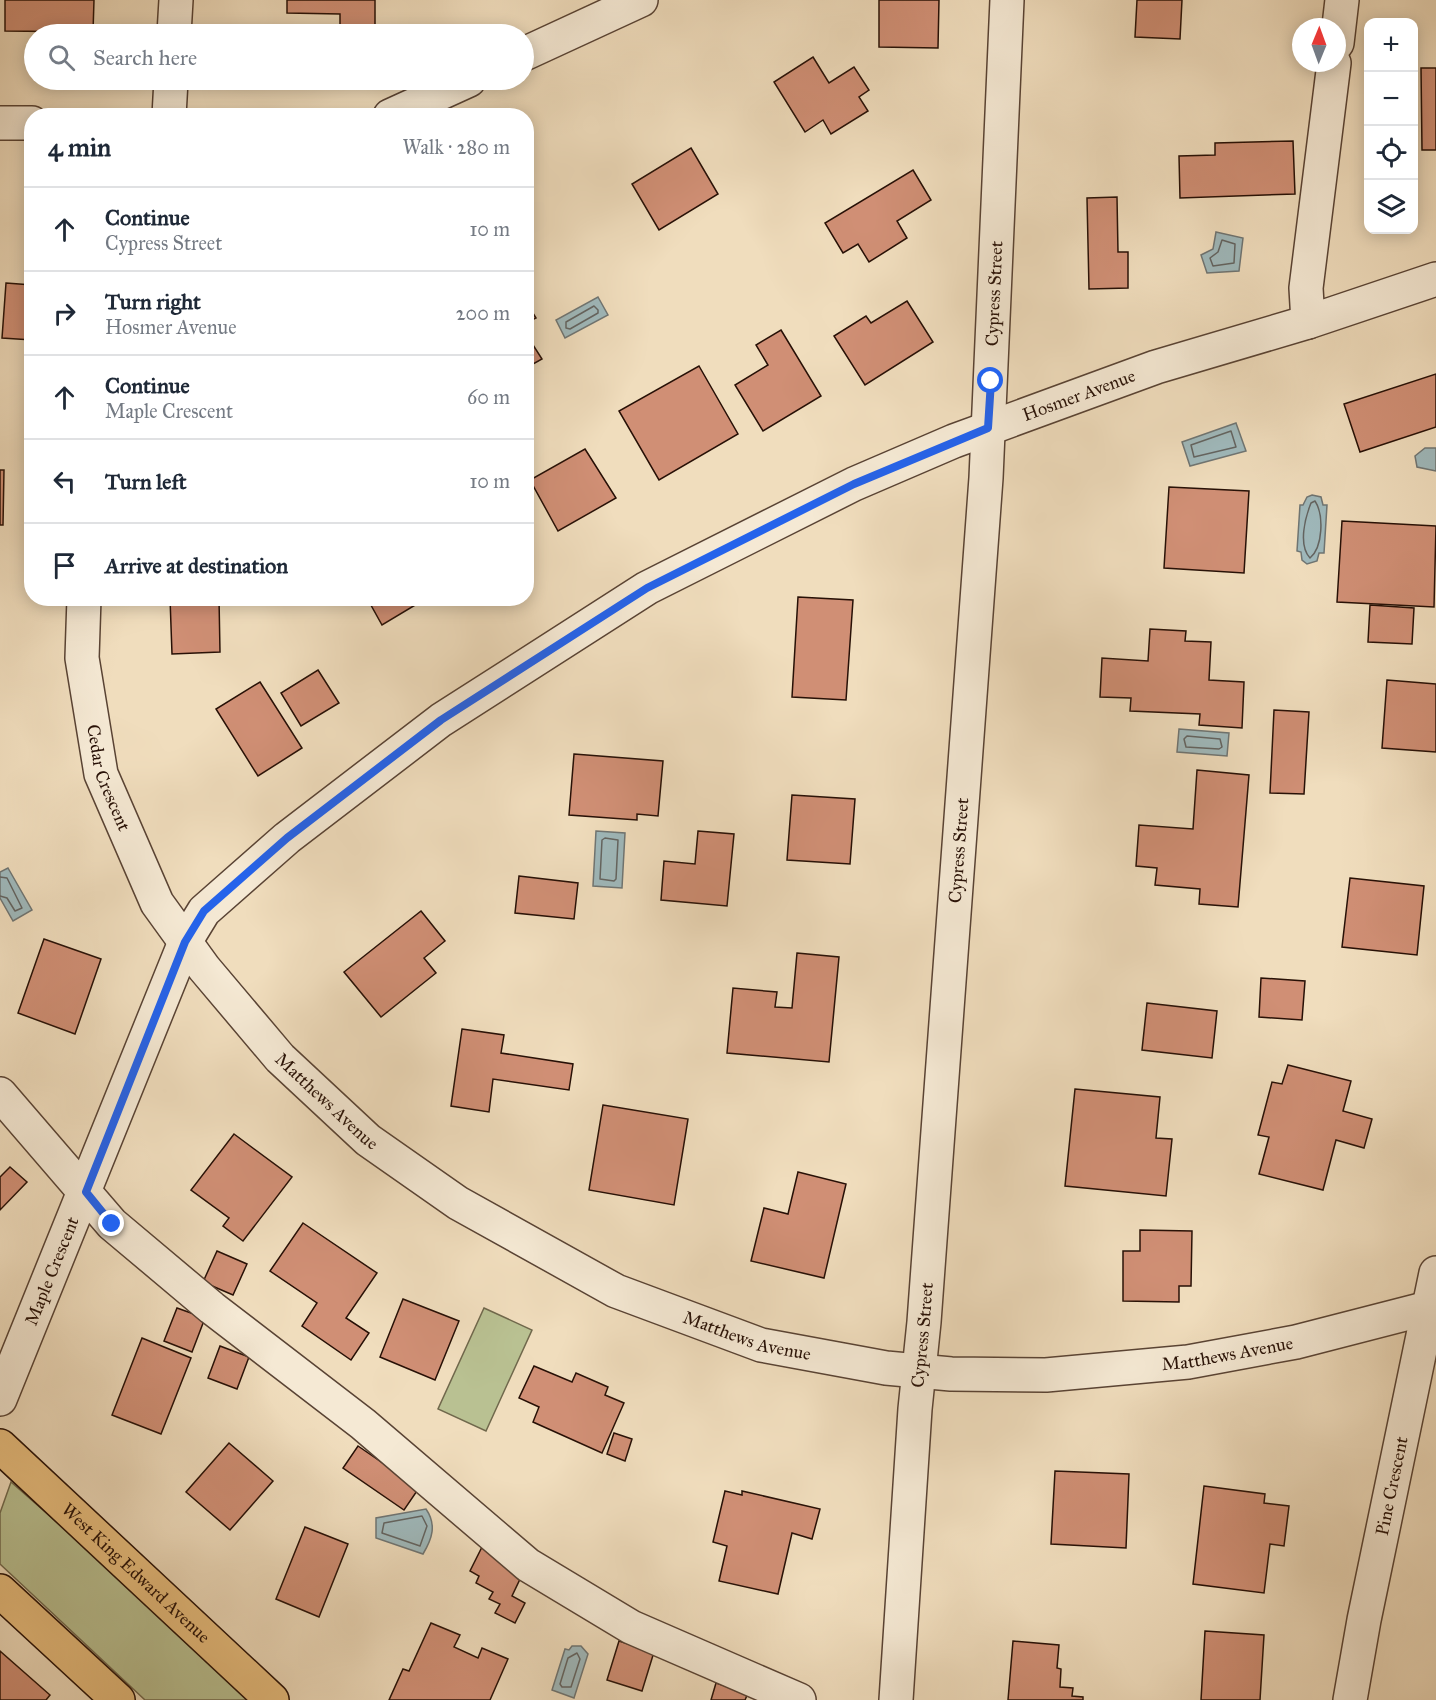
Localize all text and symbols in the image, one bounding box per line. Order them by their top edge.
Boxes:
north arrow [1292,18,1346,72]
map controls [1364,18,1418,234]
button: + [1364,18,1418,72]
search box [24,24,534,90]
icon: search [45,41,78,74]
text: Search here [93,44,197,71]
button: − [1364,72,1418,126]
button: locate [1364,126,1418,180]
text: 4 min [48,131,111,163]
text: Walk · 280 m [403,135,510,159]
button: layers [1364,180,1418,234]
text: Continue [105,204,190,231]
icon: ahead [48,213,81,246]
text: 10 m [469,217,510,241]
text: Cypress Street [105,231,222,255]
street label: Cypress Street [981,240,1007,347]
text: Turn right [105,288,201,315]
icon: right [48,297,81,330]
text: 200 m [456,301,510,325]
text: Hosmer Avenue [105,315,237,339]
street label: Hosmer Avenue [1019,365,1138,426]
route start [977,367,1003,393]
text: Continue [105,372,190,399]
icon: ahead [48,381,81,414]
text: 60 m [467,385,510,409]
text: Maple Crescent [105,399,233,423]
icon: left [48,465,81,498]
text: Turn left [105,468,187,495]
text: 10 m [469,469,510,493]
icon: arrive [48,549,81,582]
text: Arrive at destination [105,552,288,579]
street label: Cedar Crescent [82,723,136,835]
street label: Cypress Street [944,796,974,904]
street label: Matthews Avenue [271,1048,382,1155]
route end [98,1210,124,1236]
street label: Maple Crescent [20,1213,84,1329]
street label: Cypress Street [906,1281,938,1389]
street label: Matthews Avenue [680,1306,813,1365]
street label: Matthews Avenue [1161,1332,1295,1375]
street label: Pine Crescent [1371,1434,1413,1538]
street label: West King Edward Avenue [57,1498,215,1648]

